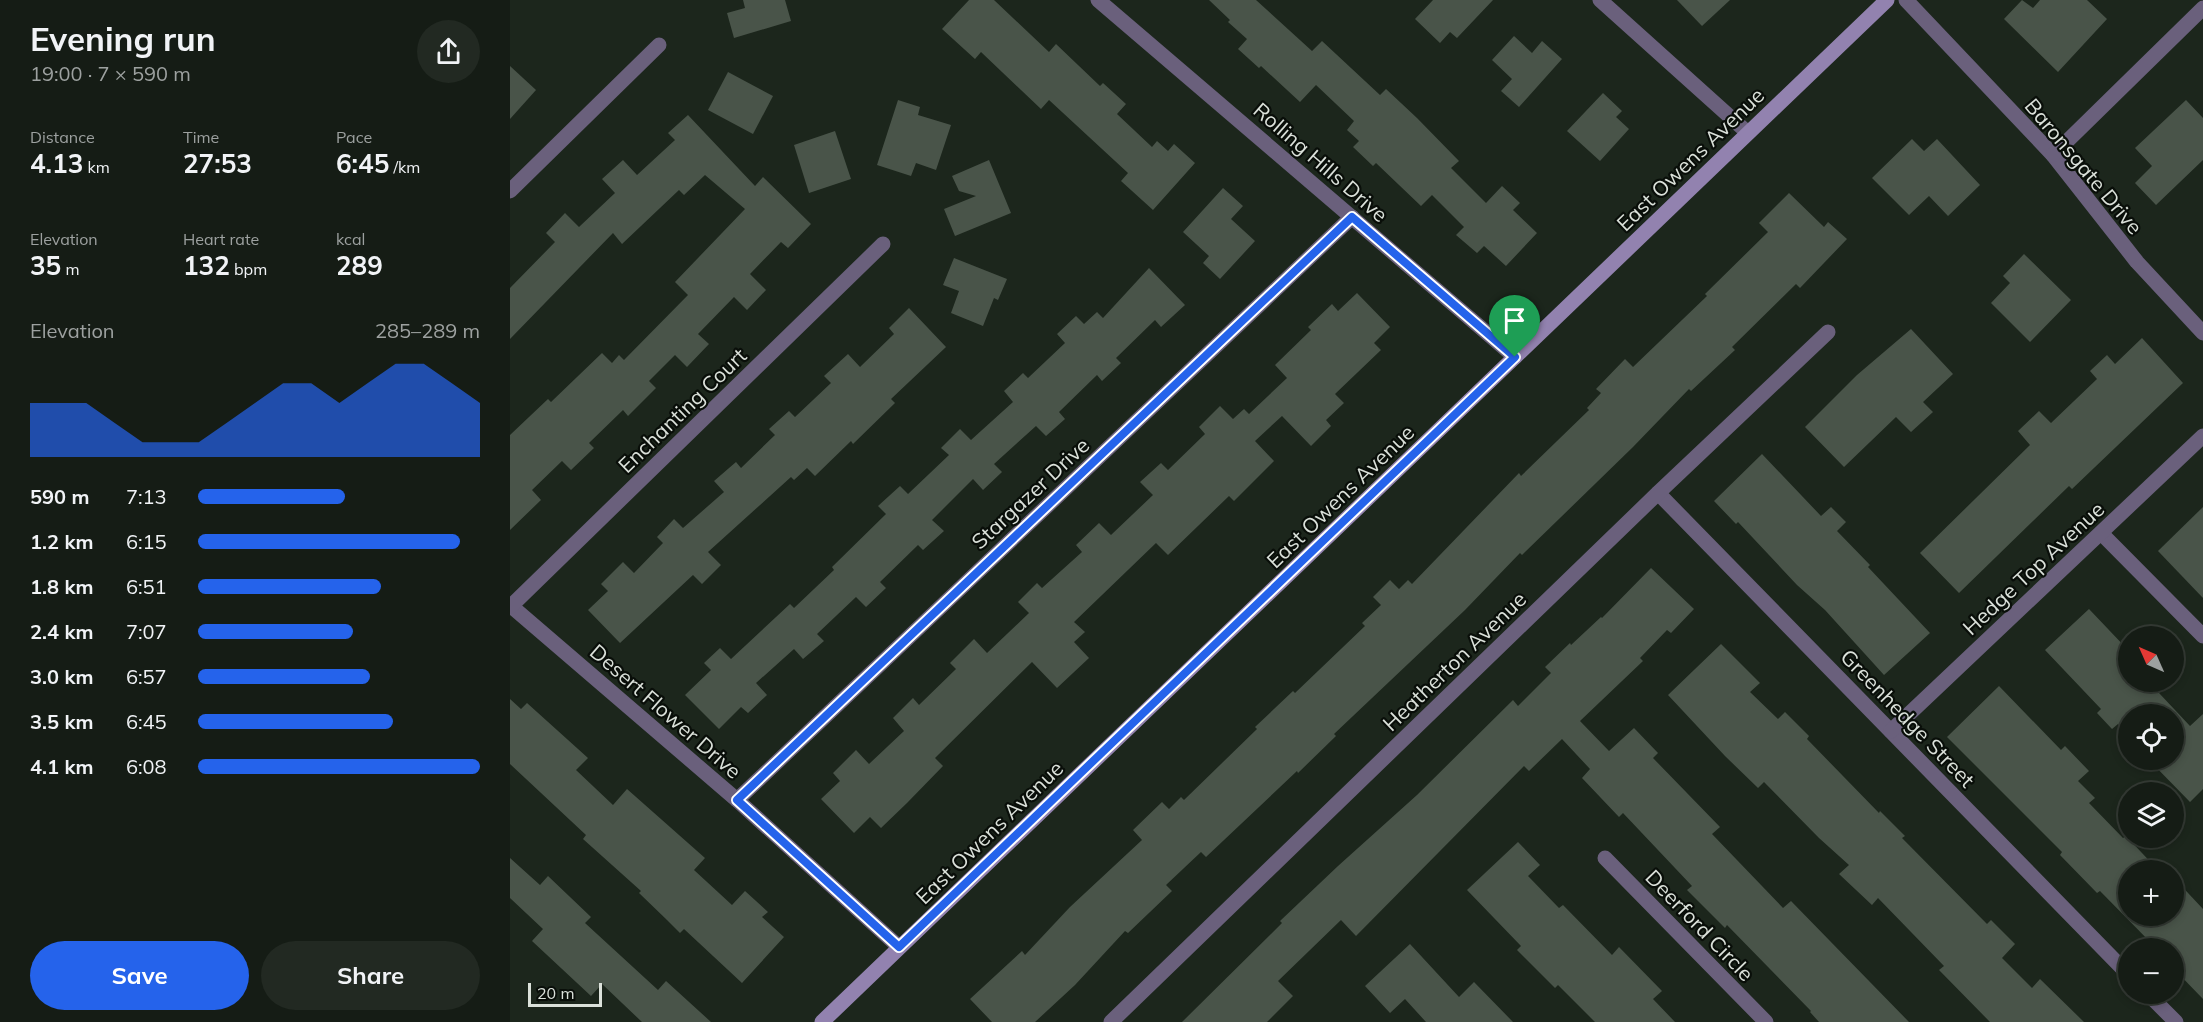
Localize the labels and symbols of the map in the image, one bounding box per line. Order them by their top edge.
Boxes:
street label: East Owens Avenue [1611,82,1769,236]
street label: Baronsgate Drive [2020,93,2148,239]
street label: Rolling Hills Drive [1249,97,1393,227]
pin [1489,295,1540,357]
street label: Enchanting Court [612,342,752,478]
street label: East Owens Avenue [1261,419,1419,573]
street label: Stargazer Drive [966,432,1094,554]
street label: Hedge Top Avenue [1957,496,2109,640]
street label: Heatherton Avenue [1377,586,1531,736]
north arrow [2118,626,2184,692]
street label: Desert Flower Drive [585,638,747,784]
street label: Greenhedge Street [1835,644,1981,792]
street label: East Owens Avenue [910,755,1068,909]
street label: Deerford Circle [1640,864,1760,986]
scale bar [528,980,602,1008]

